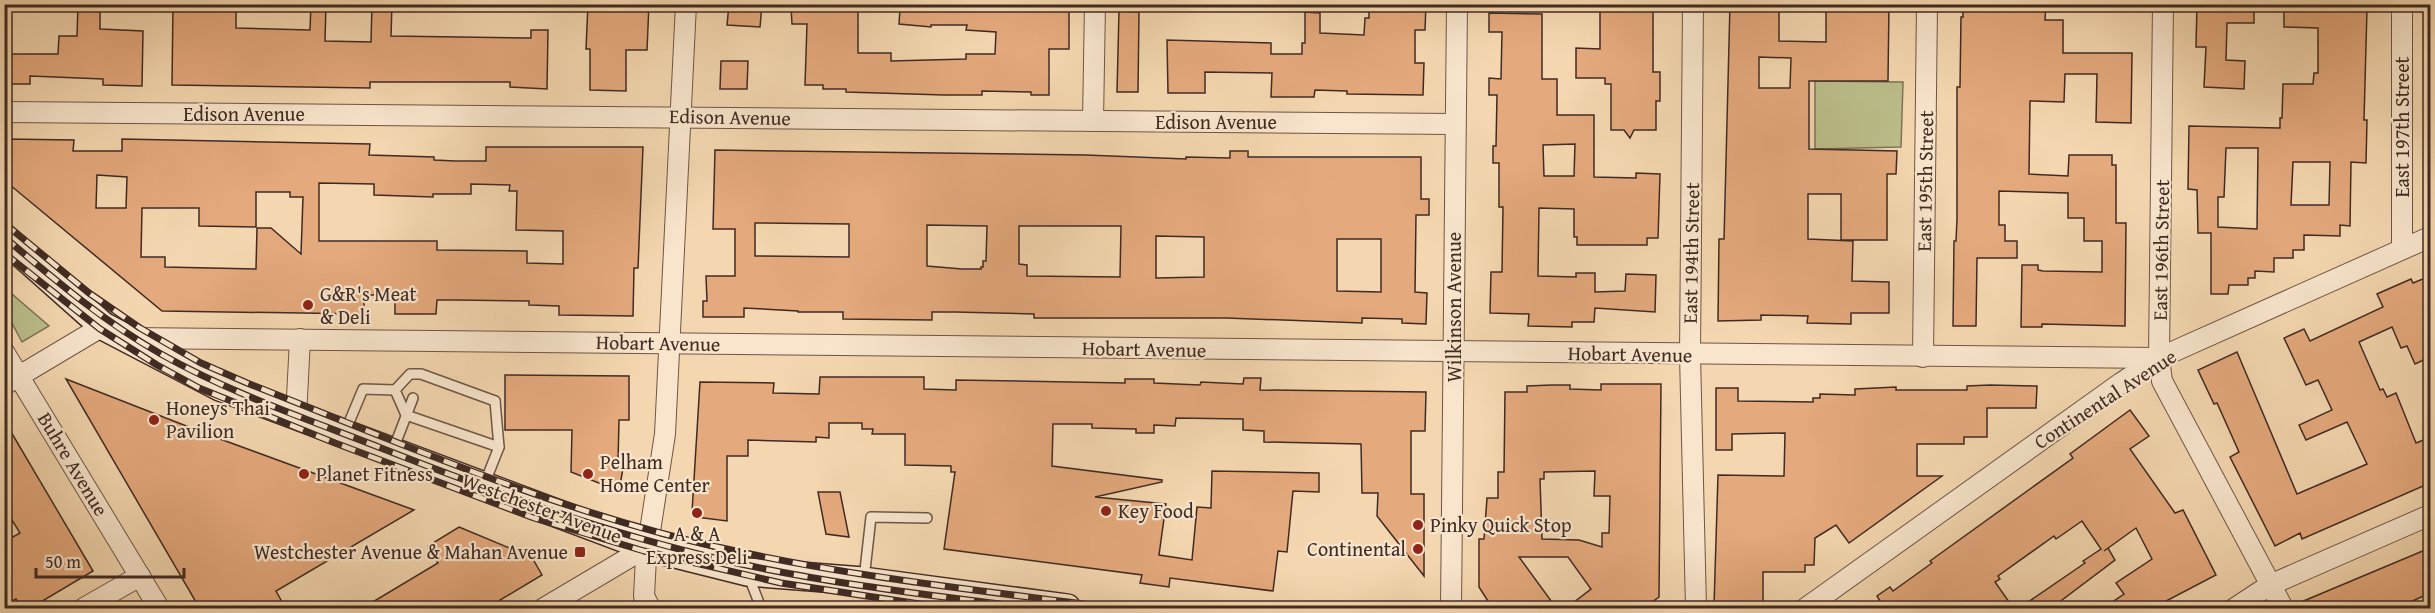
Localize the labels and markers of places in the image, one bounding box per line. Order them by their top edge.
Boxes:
place label: G&R's Meat & Deli [320,279,417,331]
marker: G&R's Meat & Deli [301,298,315,312]
place label: Honeys Thai Pavilion [166,393,270,445]
marker: Honeys Thai Pavilion [147,413,161,427]
place label: Pelham Home Center [600,447,710,499]
place label: Planet Fitness [316,459,433,488]
marker: Planet Fitness [297,467,311,481]
marker: Pelham Home Center [581,467,595,481]
place label: Key Food [1118,496,1194,525]
marker: Key Food [1099,504,1113,518]
marker: A & A Express Deli [690,506,704,520]
place label: Pinky Quick Stop [1430,510,1572,539]
marker: Pinky Quick Stop [1411,518,1425,532]
place label: A & A Express Deli [646,519,748,571]
place label: Continental [1307,534,1406,563]
place label: Westchester Avenue & Mahan Avenue [254,537,568,566]
marker: Continental [1411,542,1425,556]
marker: Westchester Avenue & Mahan Avenue [573,545,587,559]

